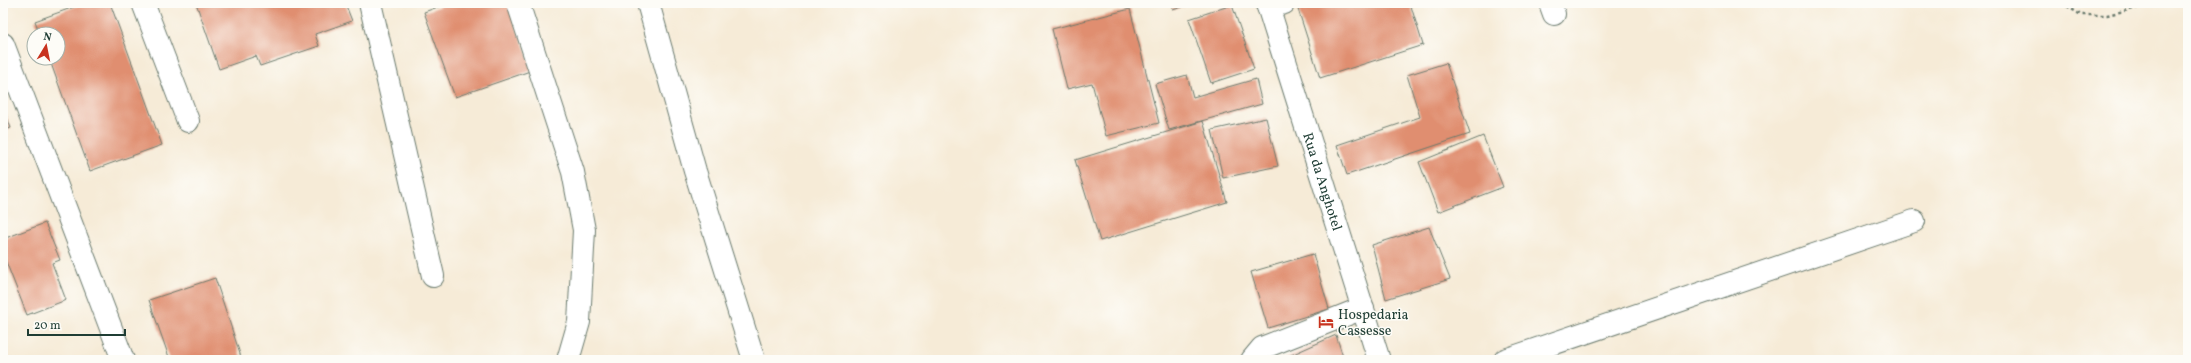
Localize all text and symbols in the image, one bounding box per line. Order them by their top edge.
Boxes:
north arrow [26,26,66,66]
text: N [42,30,53,46]
street label: Rua da Anghotel [1297,130,1346,233]
place label: Hospedaria Cassesse [1338,306,1409,341]
scale bar [28,311,125,337]
hotel icon: Hospedaria Cassesse [1317,313,1335,331]
text: 20 m [34,318,61,334]

